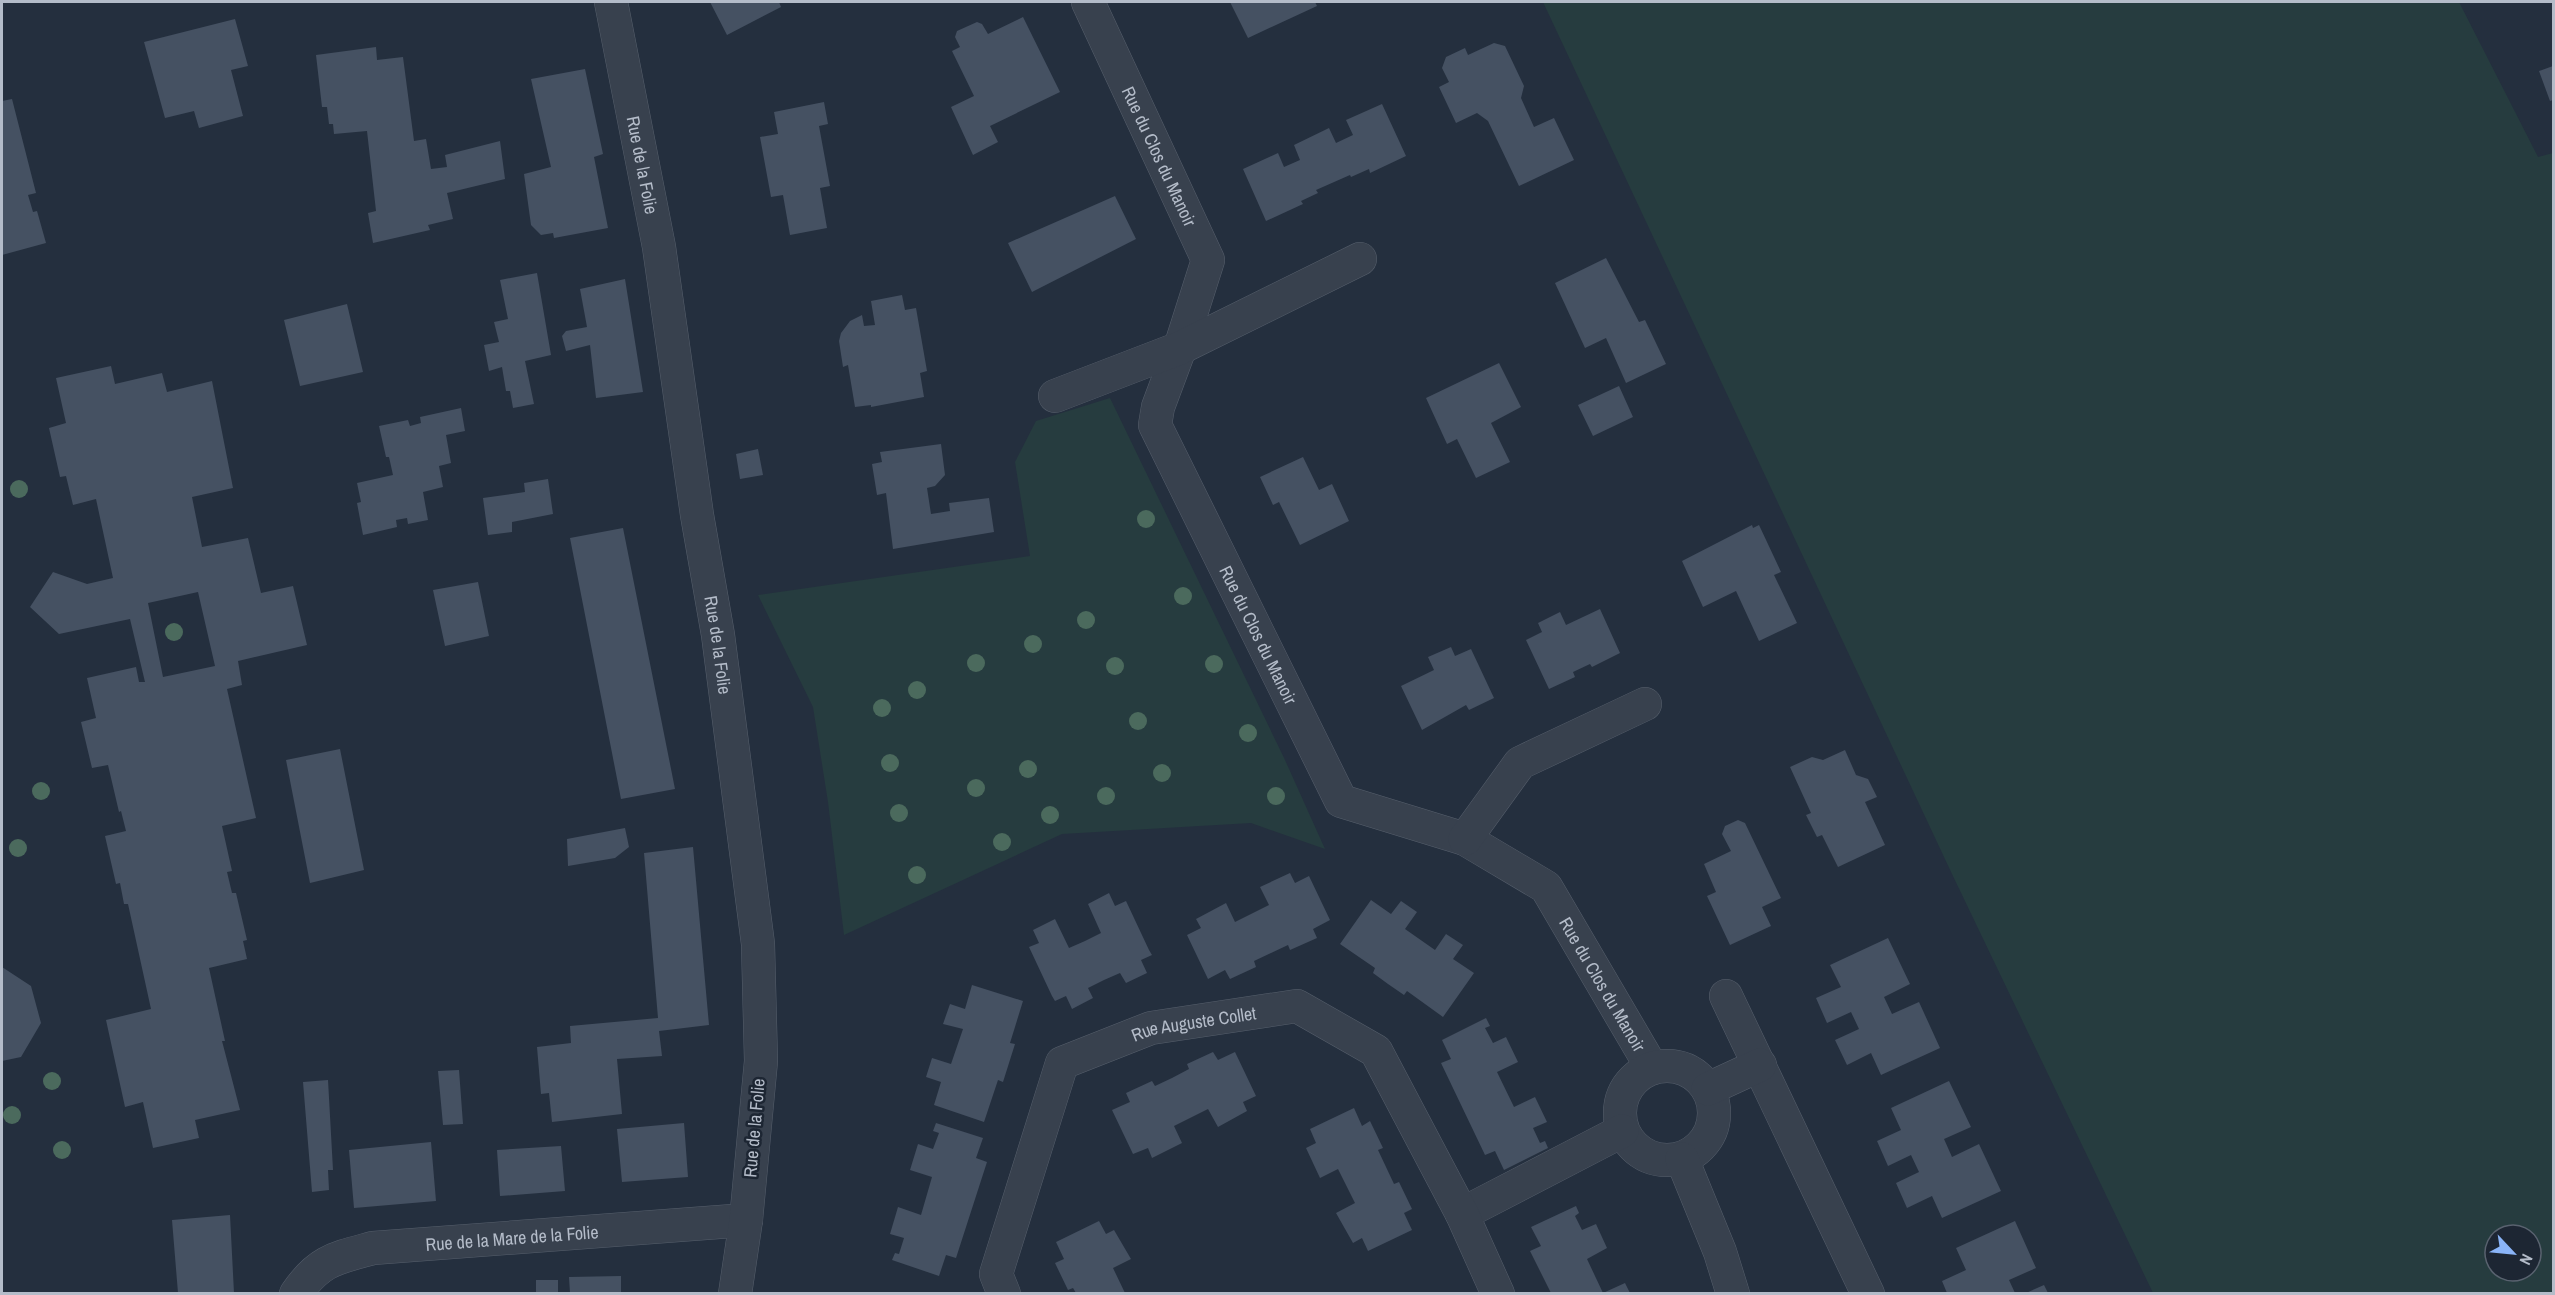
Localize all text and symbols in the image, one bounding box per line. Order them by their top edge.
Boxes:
street label: Rue du Clos du Manoir [1116,82,1203,230]
street label: Rue de la Folie [621,114,665,216]
street label: Rue du Clos du Manoir [1214,561,1304,708]
street label: Rue de la Folie [699,594,738,696]
street label: Rue du Clos du Manoir [1554,912,1652,1056]
street label: Rue Auguste Collet [1127,1000,1258,1047]
street label: Rue de la Folie [737,1077,771,1179]
street label: Rue de la Mare de la Folie [425,1219,599,1257]
north arrow [2483,1223,2543,1283]
text: N [2515,1250,2538,1269]

